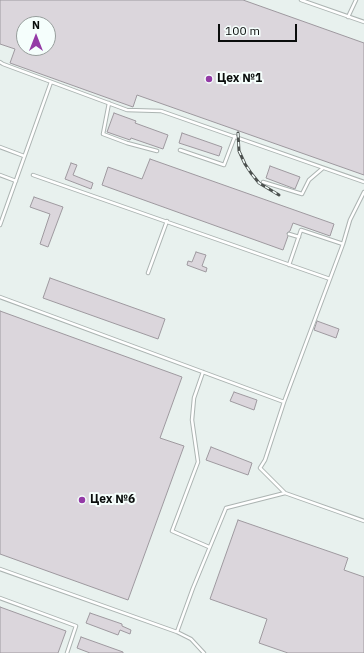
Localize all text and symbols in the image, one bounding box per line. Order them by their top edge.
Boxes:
north arrow [16,16,56,56]
scale bar [220,16,299,42]
text: N [32,18,40,32]
text: 100 m [225,23,260,38]
place label: Цех №1 [217,72,262,86]
marker: Цех №1 [204,74,214,84]
place label: Цех №6 [90,493,135,507]
marker: Цех №6 [77,495,87,505]

